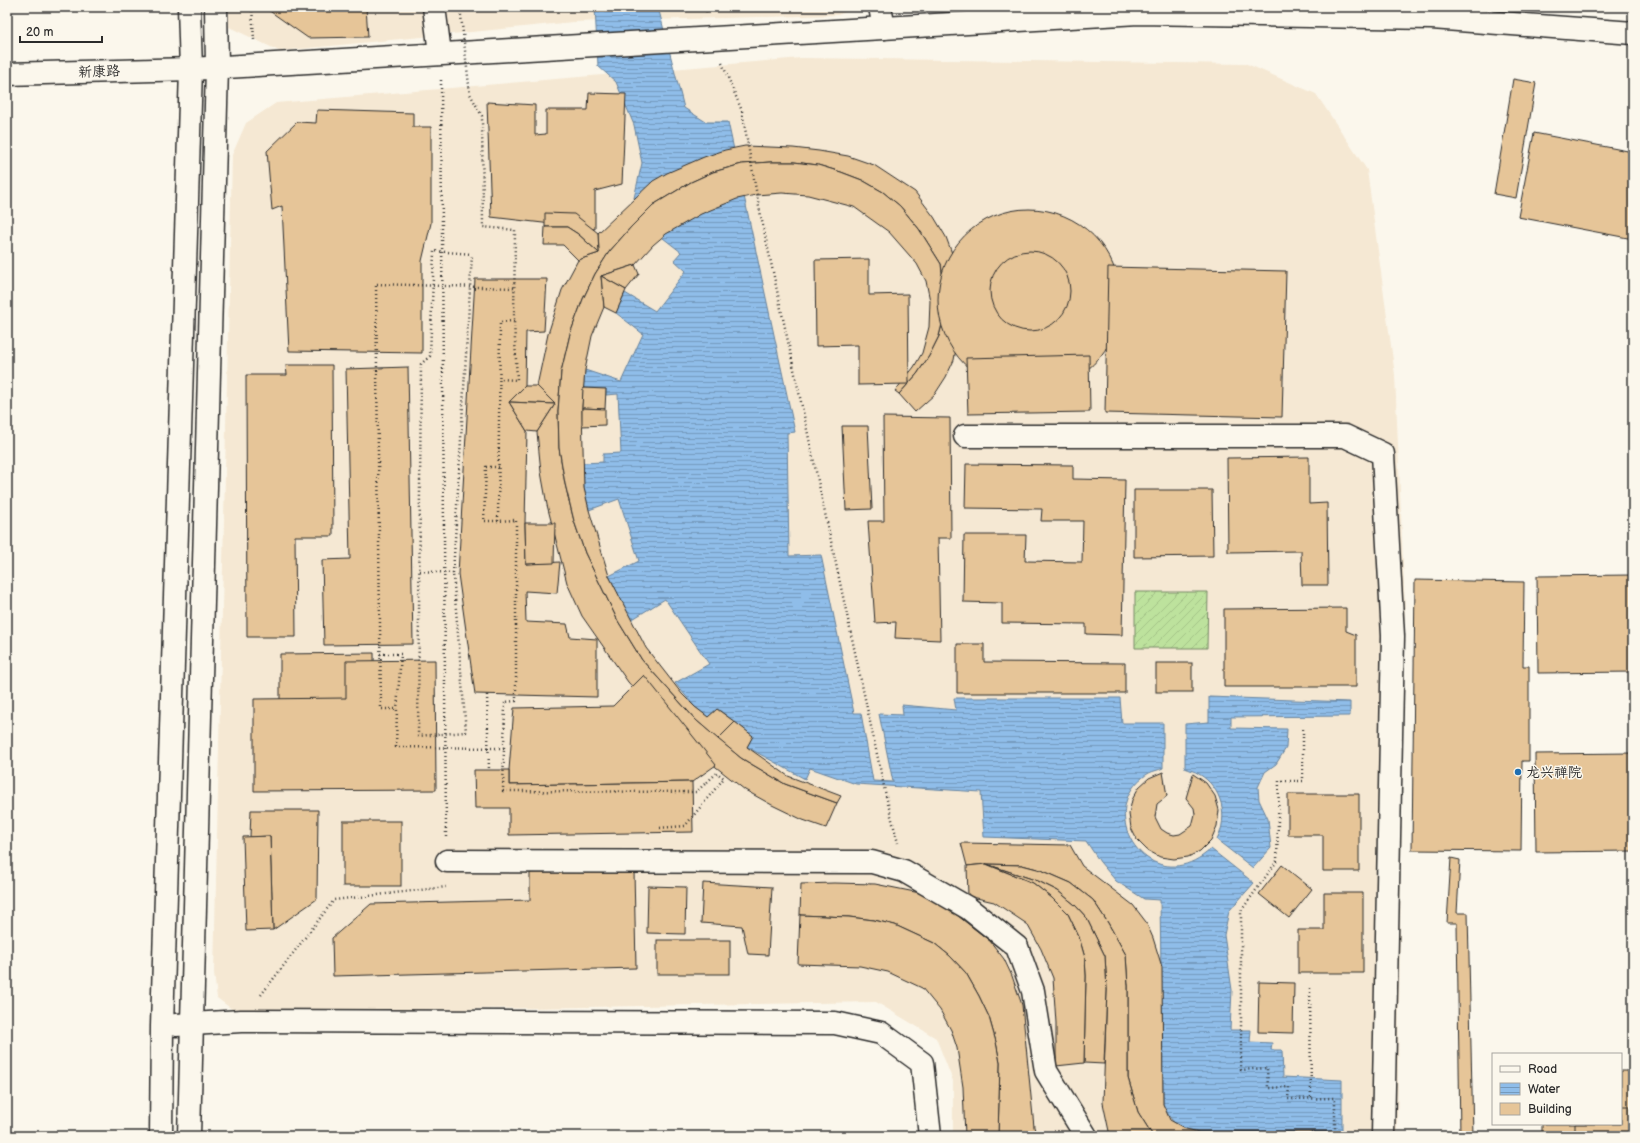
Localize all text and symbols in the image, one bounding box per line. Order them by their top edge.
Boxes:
scale bar [20,18,102,44]
text: 20 m [26,25,53,40]
street label: 新康路 [78,62,120,81]
place label: 龙兴禅院 [1526,764,1582,781]
marker: 龙兴禅院 [1513,767,1523,777]
legend [1492,1053,1622,1125]
text: Road [1528,1062,1557,1077]
text: Water [1528,1082,1560,1097]
text: Building [1528,1102,1572,1117]

